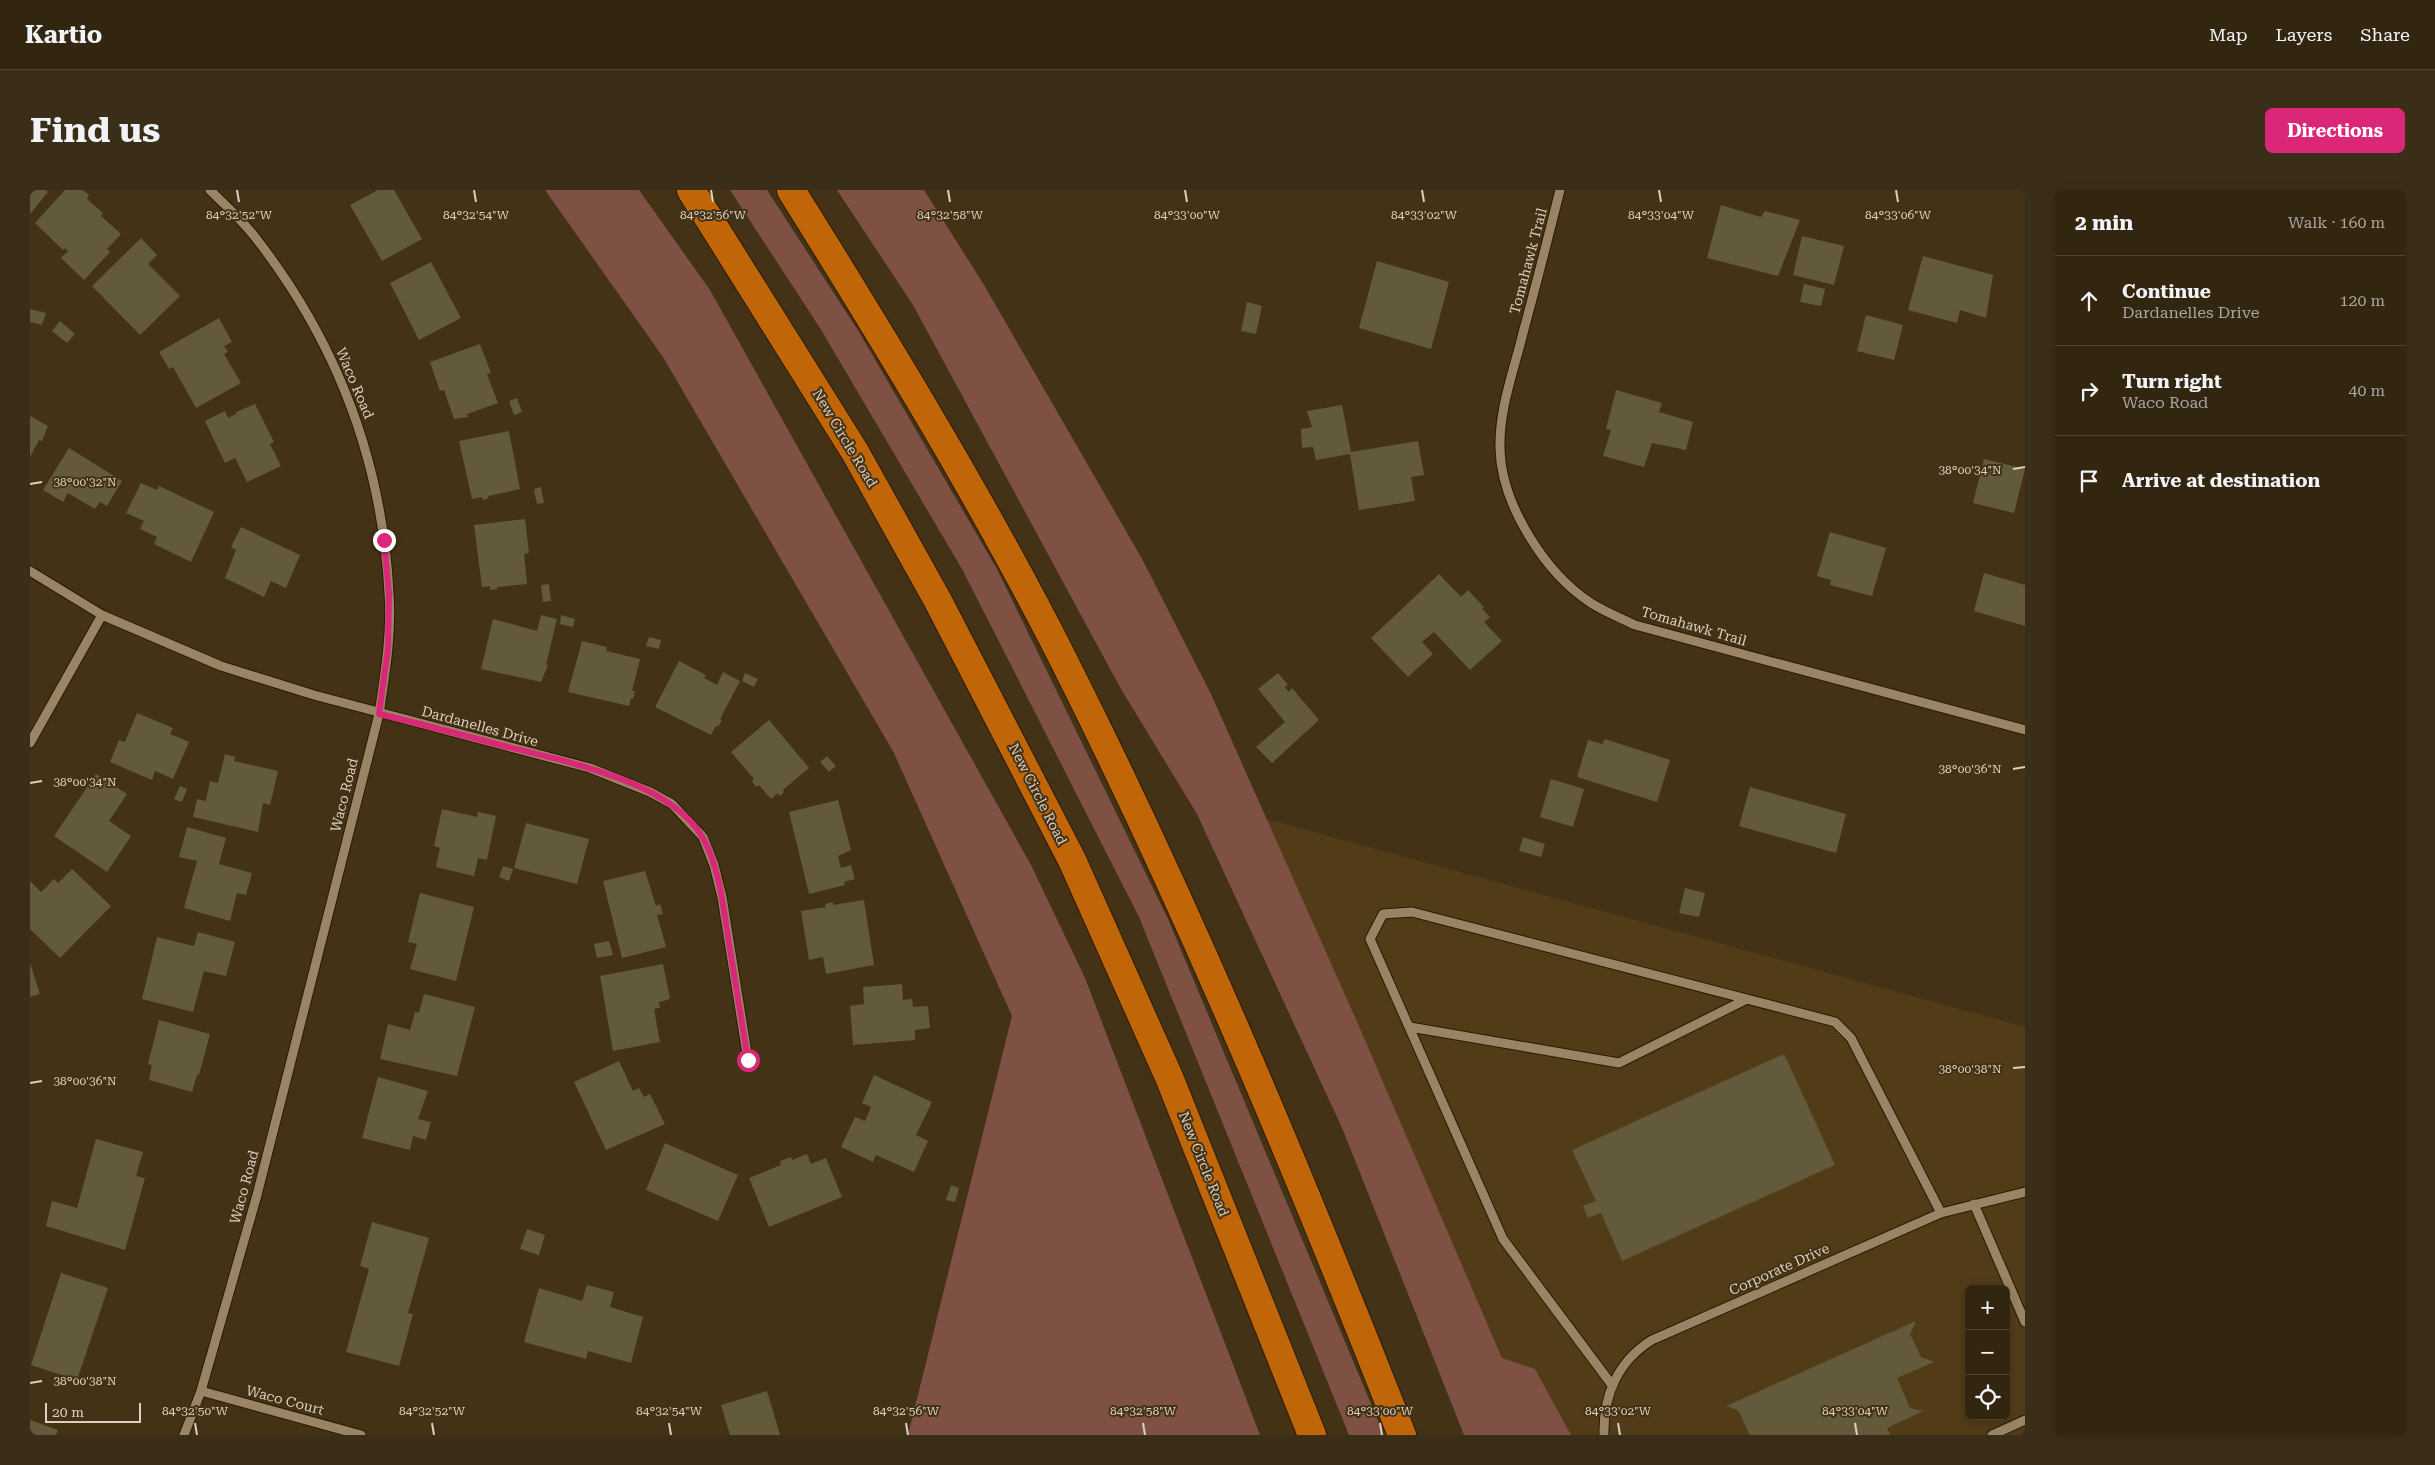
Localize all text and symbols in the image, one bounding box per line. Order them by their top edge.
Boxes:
text: Kartio [25,21,102,49]
text: Map [2209,24,2248,45]
text: Layers [2276,24,2332,45]
text: Share [2360,24,2410,45]
button: Directions [2265,108,2405,153]
text: Find us [30,110,160,151]
street label: Tomahawk Trail [1506,206,1550,316]
text: 84°32'52"W [206,208,273,222]
text: 84°32'54"W [443,208,510,222]
text: 84°32'56"W [680,208,747,222]
text: 84°32'58"W [917,208,984,222]
text: 84°33'00"W [1154,208,1221,222]
text: 84°33'02"W [1391,208,1458,222]
text: 84°33'04"W [1628,208,1695,222]
text: 84°33'06"W [1865,208,1932,222]
text: 2 min [2075,211,2133,235]
text: Walk · 160 m [2288,213,2385,232]
text: Continue [2122,280,2211,303]
icon: ahead [2075,287,2103,315]
text: 120 m [2339,291,2385,310]
text: Dardanelles Drive [2122,303,2259,322]
street label: Waco Road [333,345,377,421]
text: Turn right [2122,370,2222,393]
icon: right [2075,377,2103,405]
text: 40 m [2348,381,2385,400]
street label: New Circle Road [809,386,881,490]
text: Waco Road [2122,393,2208,412]
text: 38°00'34"N [1938,463,2002,477]
icon: arrive [2075,467,2103,495]
text: Arrive at destination [2122,469,2320,492]
text: 38°00'32"N [53,475,117,489]
route end [373,529,396,552]
street label: Tomahawk Trail [1639,603,1749,649]
street label: Dardanelles Drive [420,703,540,749]
street label: New Circle Road [1006,741,1071,847]
street label: Waco Road [327,756,361,834]
text: 38°00'36"N [1938,762,2002,776]
text: 38°00'34"N [53,775,117,789]
route start [737,1049,760,1072]
text: 38°00'38"N [1938,1062,2002,1076]
text: 38°00'36"N [53,1074,117,1088]
street label: New Circle Road [1176,1109,1232,1219]
street label: Waco Road [227,1148,261,1226]
street label: Corporate Drive [1726,1240,1832,1298]
map controls [1965,1285,2010,1420]
button: + [1965,1285,2010,1330]
button: − [1965,1330,2010,1375]
text: 38°00'38"N [53,1374,117,1388]
button: locate [1965,1375,2010,1420]
street label: Waco Court [244,1382,326,1418]
scale bar [45,1400,141,1423]
text: 20 m [52,1404,84,1420]
text: 84°32'50"W [162,1404,229,1418]
text: 84°32'52"W [399,1404,466,1418]
text: 84°32'54"W [636,1404,703,1418]
text: 84°32'56"W [873,1404,940,1418]
text: 84°32'58"W [1110,1404,1177,1418]
text: 84°33'00"W [1347,1404,1414,1418]
text: 84°33'02"W [1585,1404,1652,1418]
text: 84°33'04"W [1822,1404,1889,1418]

